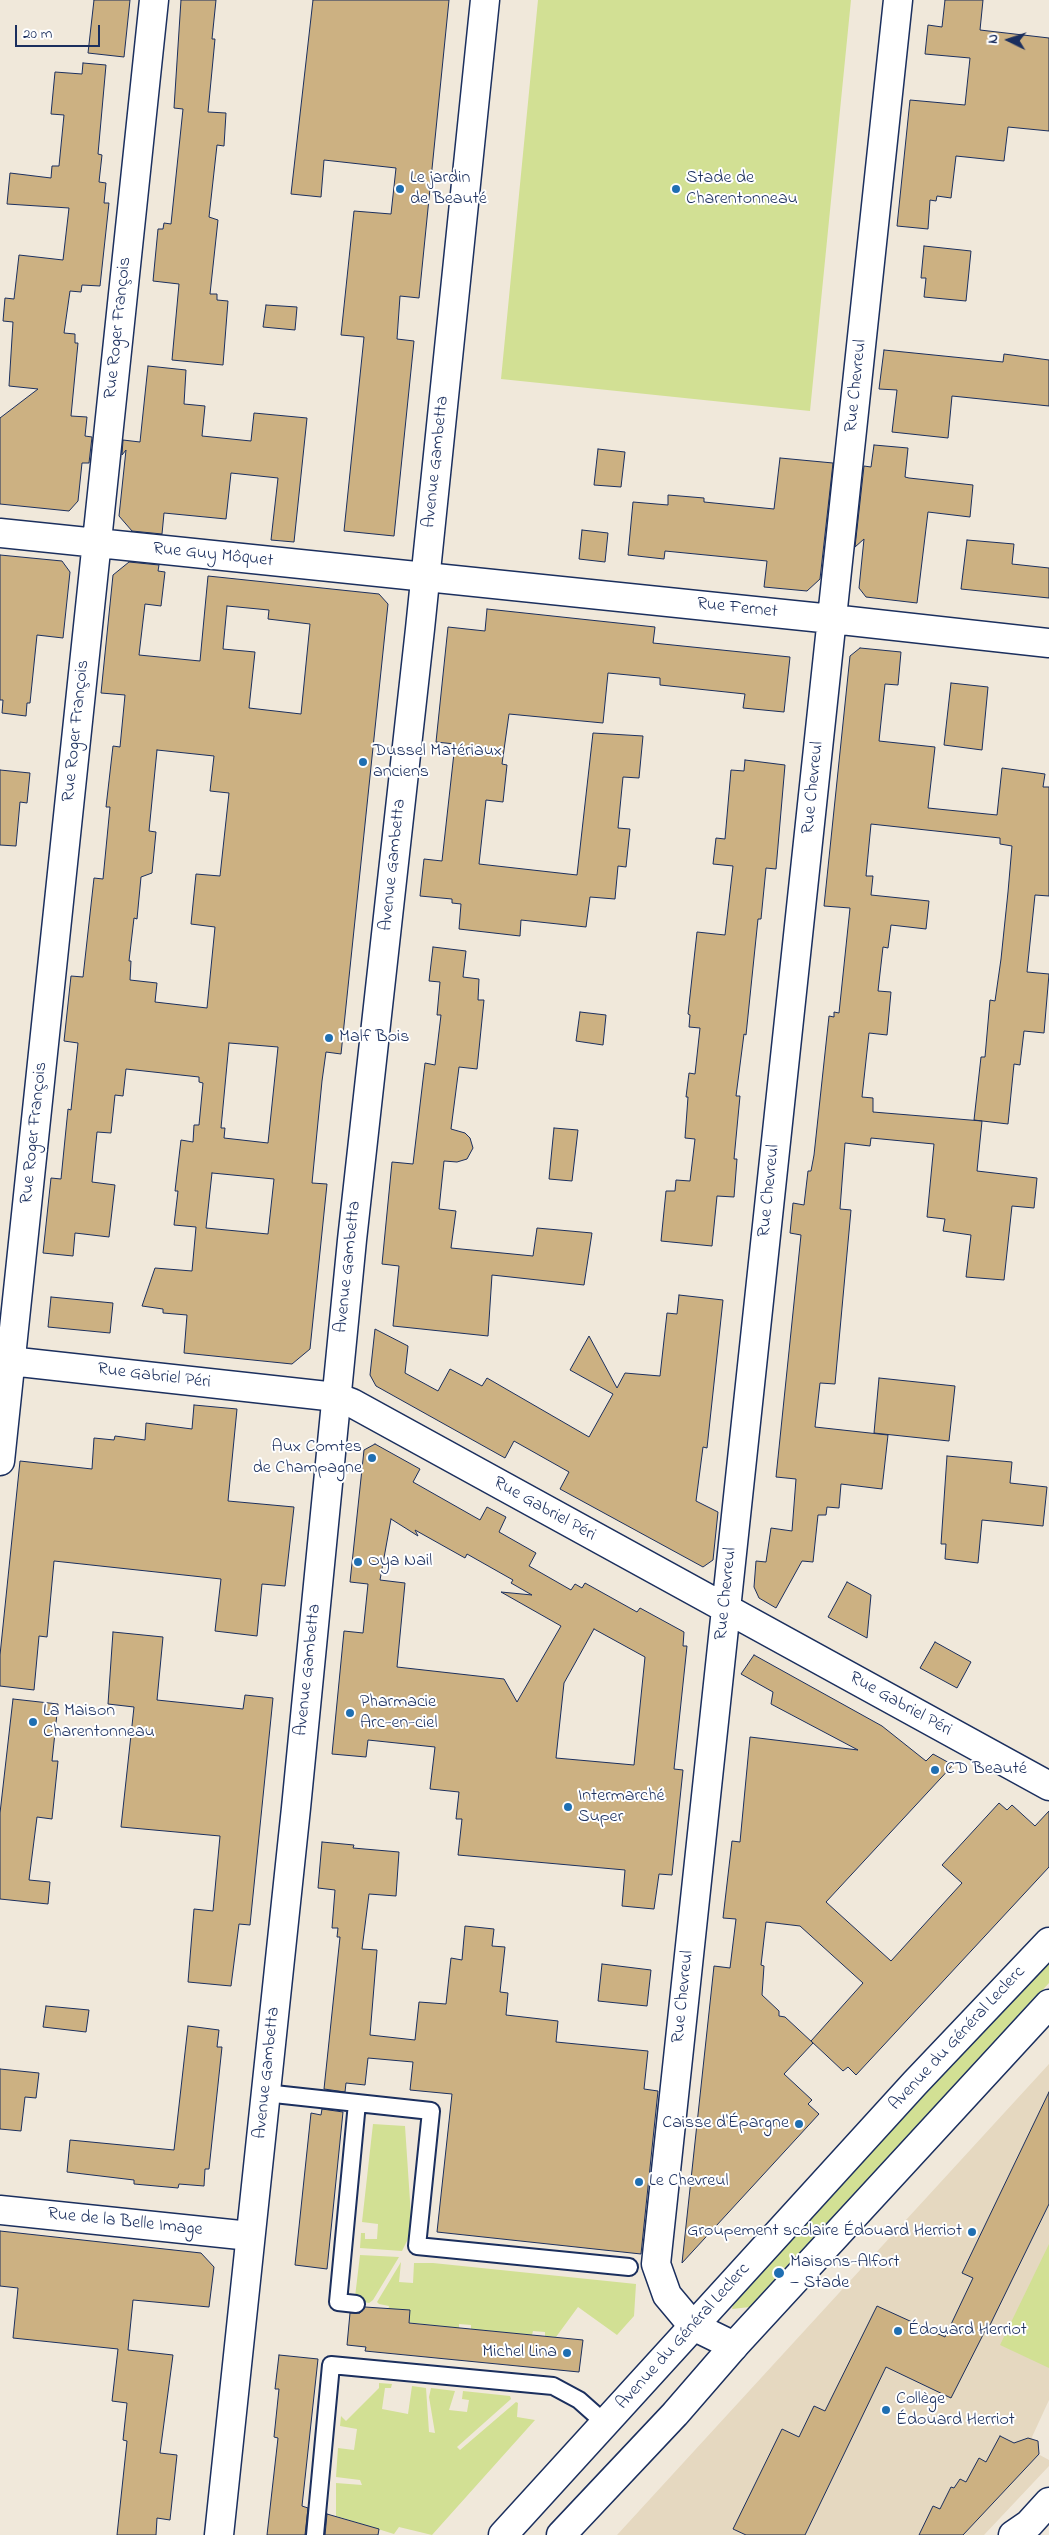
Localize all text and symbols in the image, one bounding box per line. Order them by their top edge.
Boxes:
scale bar [18,15,102,47]
north arrow [984,15,1034,65]
text: 20 m [23,23,52,45]
text: N [983,33,1004,44]
place label: Le jardin de Beauté [410,168,487,210]
place label: Stade de Charentonneau [686,168,798,210]
marker: Le jardin de Beauté [394,183,406,195]
marker: Stade de Charentonneau [670,183,682,195]
street label: Rue Roger François [101,256,137,400]
street label: Rue Chevreul [841,339,873,433]
street label: Avenue Gambetta [419,395,455,529]
street label: Rue Guy Môquet [152,539,274,573]
street label: Rue Fernet [696,594,778,624]
street label: Rue Roger François [59,659,95,803]
place label: Dussel Matériaux anciens [373,741,502,784]
street label: Rue Chevreul [798,741,830,835]
marker: Dussel Matériaux anciens [357,756,369,768]
street label: Avenue Gambetta [376,798,412,932]
place label: Malf Bois [339,1027,409,1049]
marker: Malf Bois [323,1032,335,1044]
street label: Rue Roger François [17,1061,53,1205]
street label: Rue Chevreul [754,1144,786,1238]
street label: Avenue Gambetta [331,1200,367,1334]
street label: Rue Gabriel Péri [96,1359,212,1395]
place label: Aux Comtes de Champagne [253,1437,362,1480]
marker: Aux Comtes de Champagne [366,1452,378,1464]
street label: Rue Gabriel Péri [489,1473,599,1547]
street label: Rue Chevreul [711,1547,743,1641]
place label: Oya Nail [368,1551,432,1573]
marker: Oya Nail [352,1556,364,1568]
street label: Avenue Gambetta [291,1603,327,1737]
street label: Rue Gabriel Péri [845,1668,955,1742]
place label: Pharmacie Arc-en-ciel [360,1692,437,1735]
place label: La Maison Charentonneau [43,1701,155,1744]
marker: Pharmacie Arc-en-ciel [344,1707,356,1719]
marker: La Maison Charentonneau [27,1716,39,1728]
place label: CD Beauté [945,1759,1027,1781]
marker: CD Beauté [929,1764,941,1776]
place label: Intermarché Super [578,1786,665,1828]
marker: Intermarché Super [562,1801,574,1813]
street label: Rue Chevreul [668,1950,700,2044]
street label: Avenue du Général Leclerc [885,1962,1031,2116]
street label: Avenue Gambetta [250,2006,286,2140]
place label: Caisse d'Épargne [662,2113,789,2135]
marker: Caisse d'Épargne [793,2118,805,2130]
place label: Le Chevreul [649,2171,729,2193]
marker: Le Chevreul [633,2176,645,2188]
street label: Rue de la Belle Image [47,2204,203,2242]
place label: Groupement scolaire Édouard Herriot [687,2221,962,2243]
marker: Groupement scolaire Édouard Herriot [966,2226,978,2238]
place label: Maisons-Alfort — Stade [790,2252,900,2294]
street label: Avenue du Général Leclerc [613,2259,755,2415]
marker: Maisons-Alfort — Stade [772,2266,786,2280]
place label: Édouard Herriot [908,2320,1027,2342]
marker: Édouard Herriot [892,2325,904,2337]
place label: Michel Lina [482,2342,557,2364]
marker: Michel Lina [561,2347,573,2359]
place label: Collège Édouard Herriot [896,2389,1015,2432]
marker: Collège Édouard Herriot [880,2404,892,2416]

